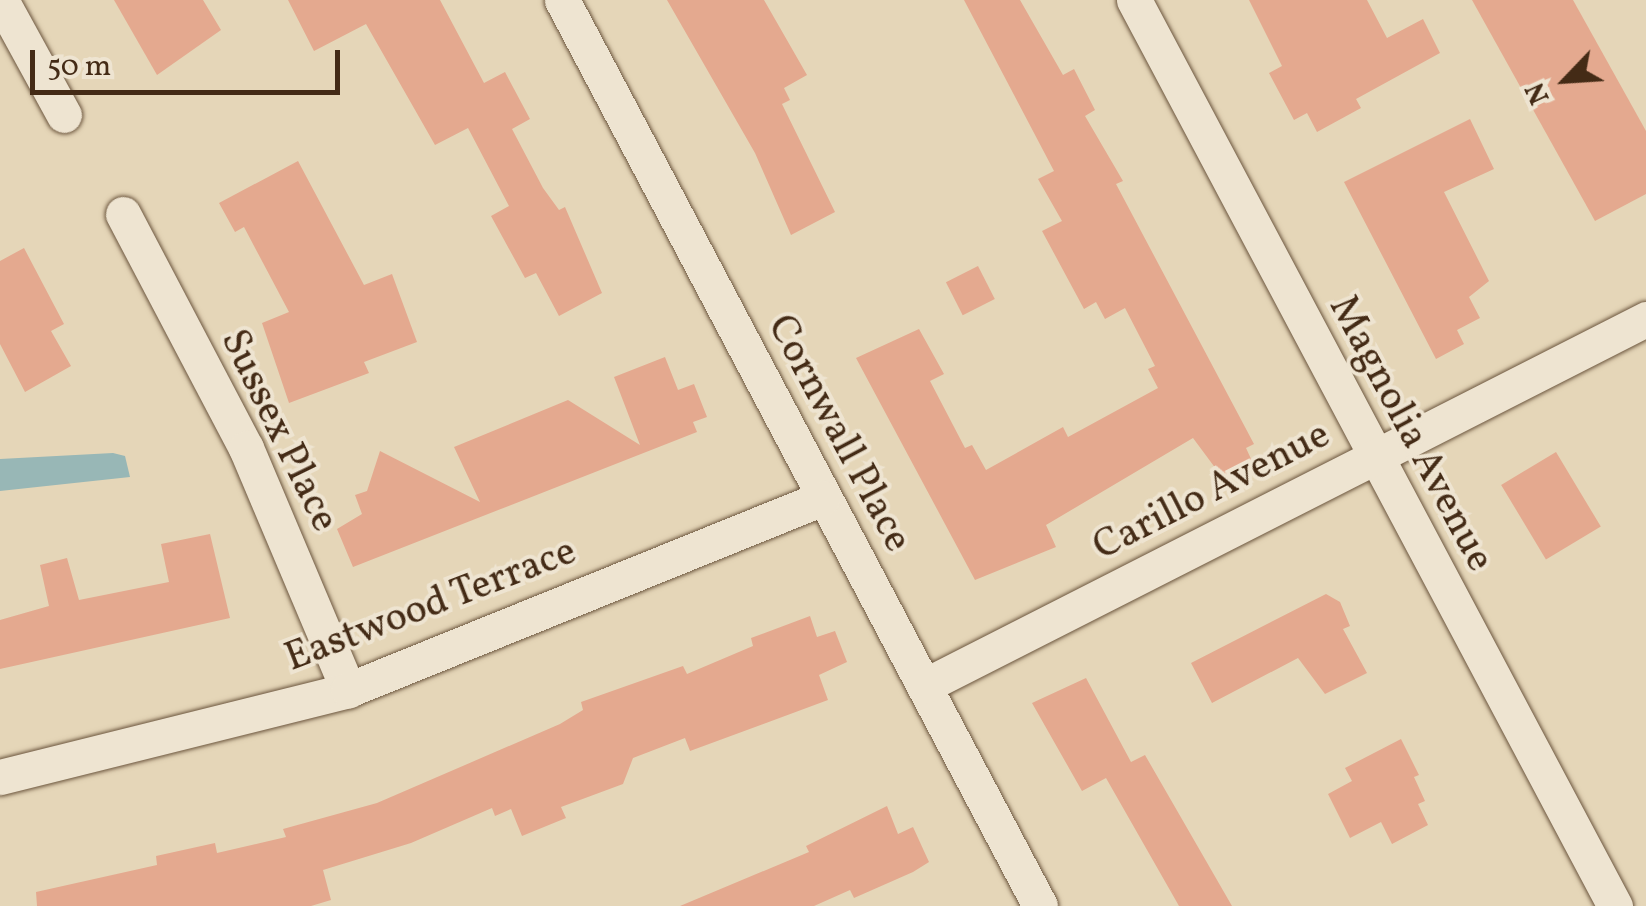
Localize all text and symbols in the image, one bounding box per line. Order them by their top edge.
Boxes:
scale bar [35,30,345,92]
north arrow [1516,30,1616,130]
text: 50 m [47,46,111,88]
text: N [1516,75,1560,110]
street label: Magnolia Avenue [1317,288,1503,580]
street label: Cornwall Place [755,307,921,561]
street label: Sussex Place [209,322,347,540]
street label: Carillo Avenue [1086,412,1338,572]
street label: Eastwood Terrace [278,528,584,684]

